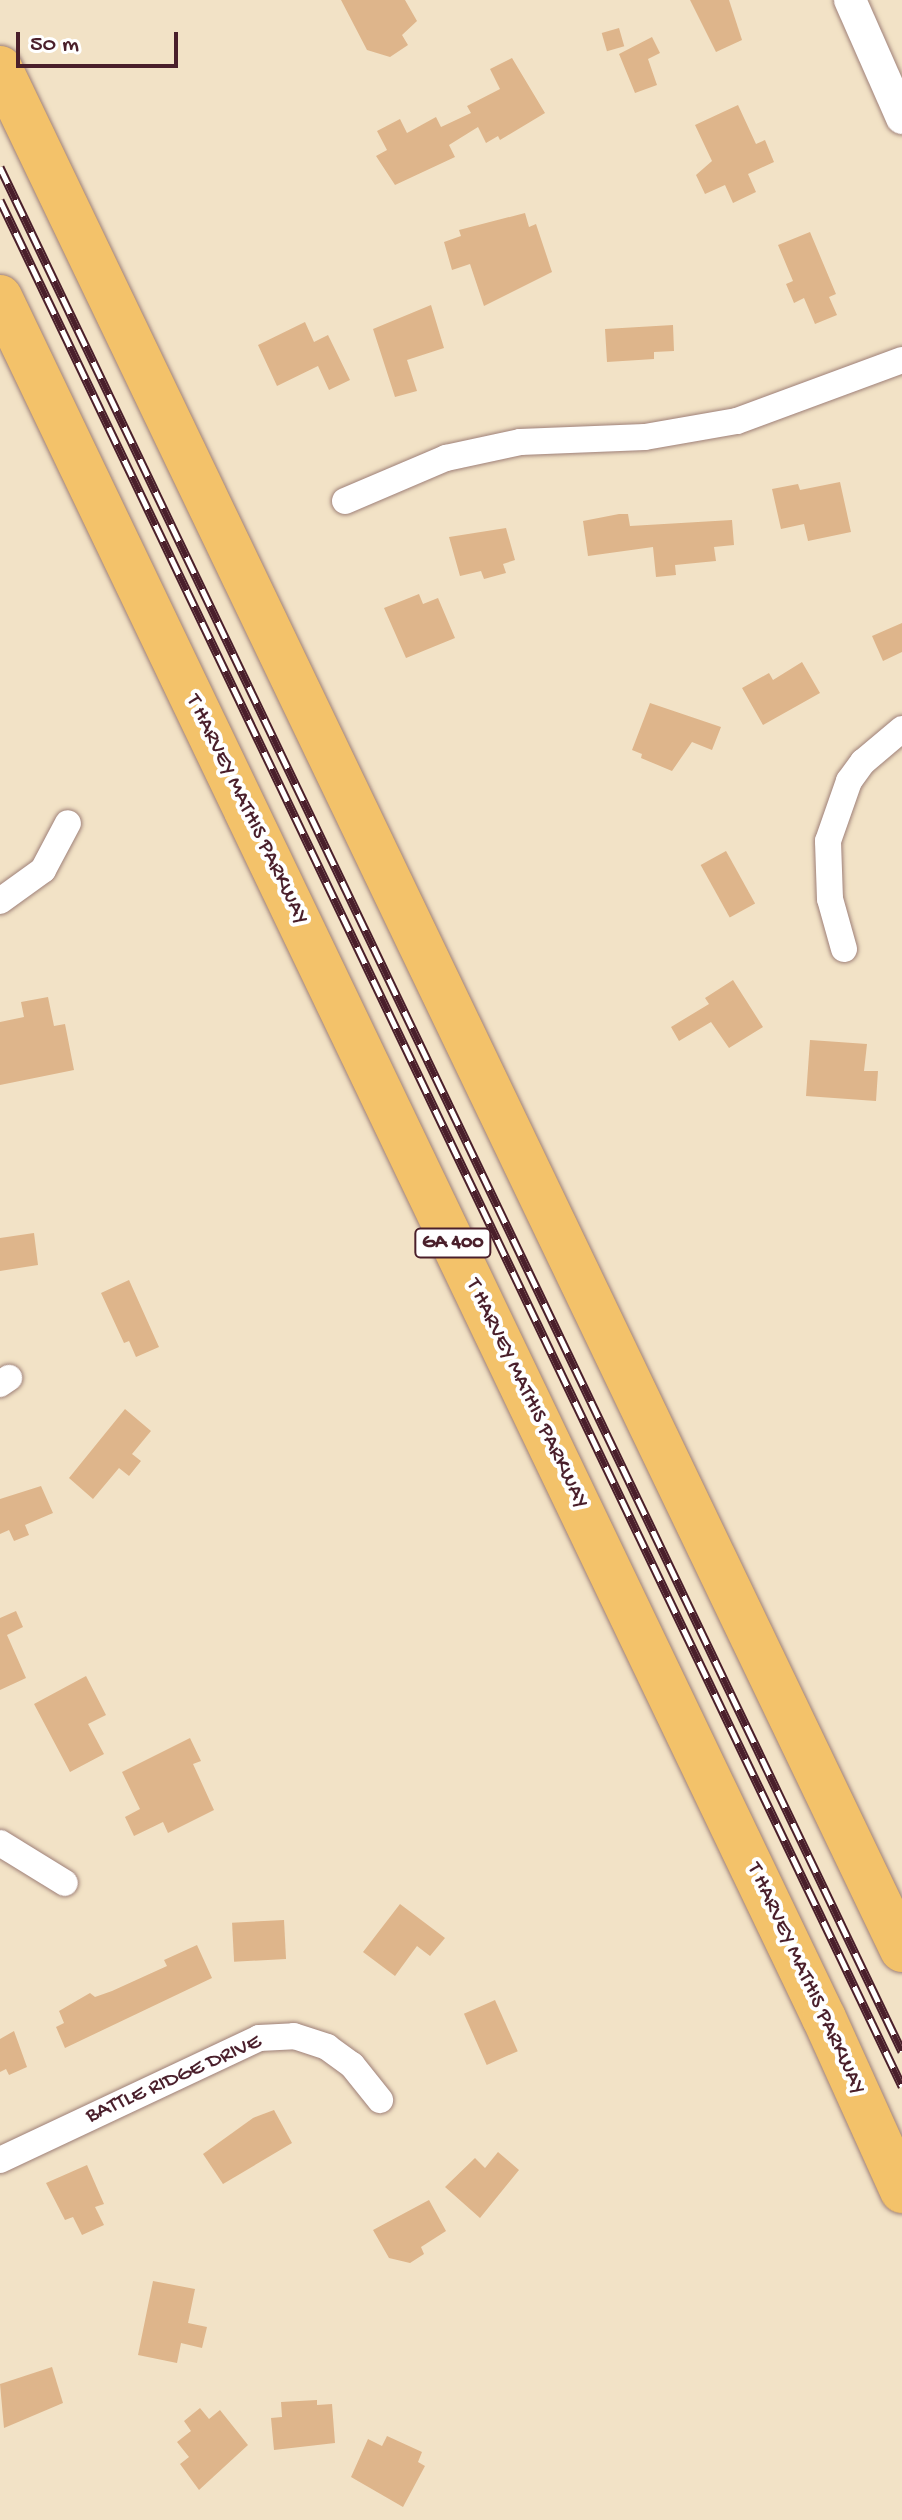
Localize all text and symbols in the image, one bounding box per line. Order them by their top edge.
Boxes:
scale bar [20,16,182,66]
text: 50 m [30,31,79,60]
street label: T HARVEY MATHIS PARKWAY [179,691,313,929]
road number: GA 400 [413,1227,493,1259]
street label: T HARVEY MATHIS PARKWAY [459,1275,593,1513]
street label: T HARVEY MATHIS PARKWAY [740,1859,870,2099]
street label: BATTLE RIDGE DRIVE [82,2029,266,2131]

